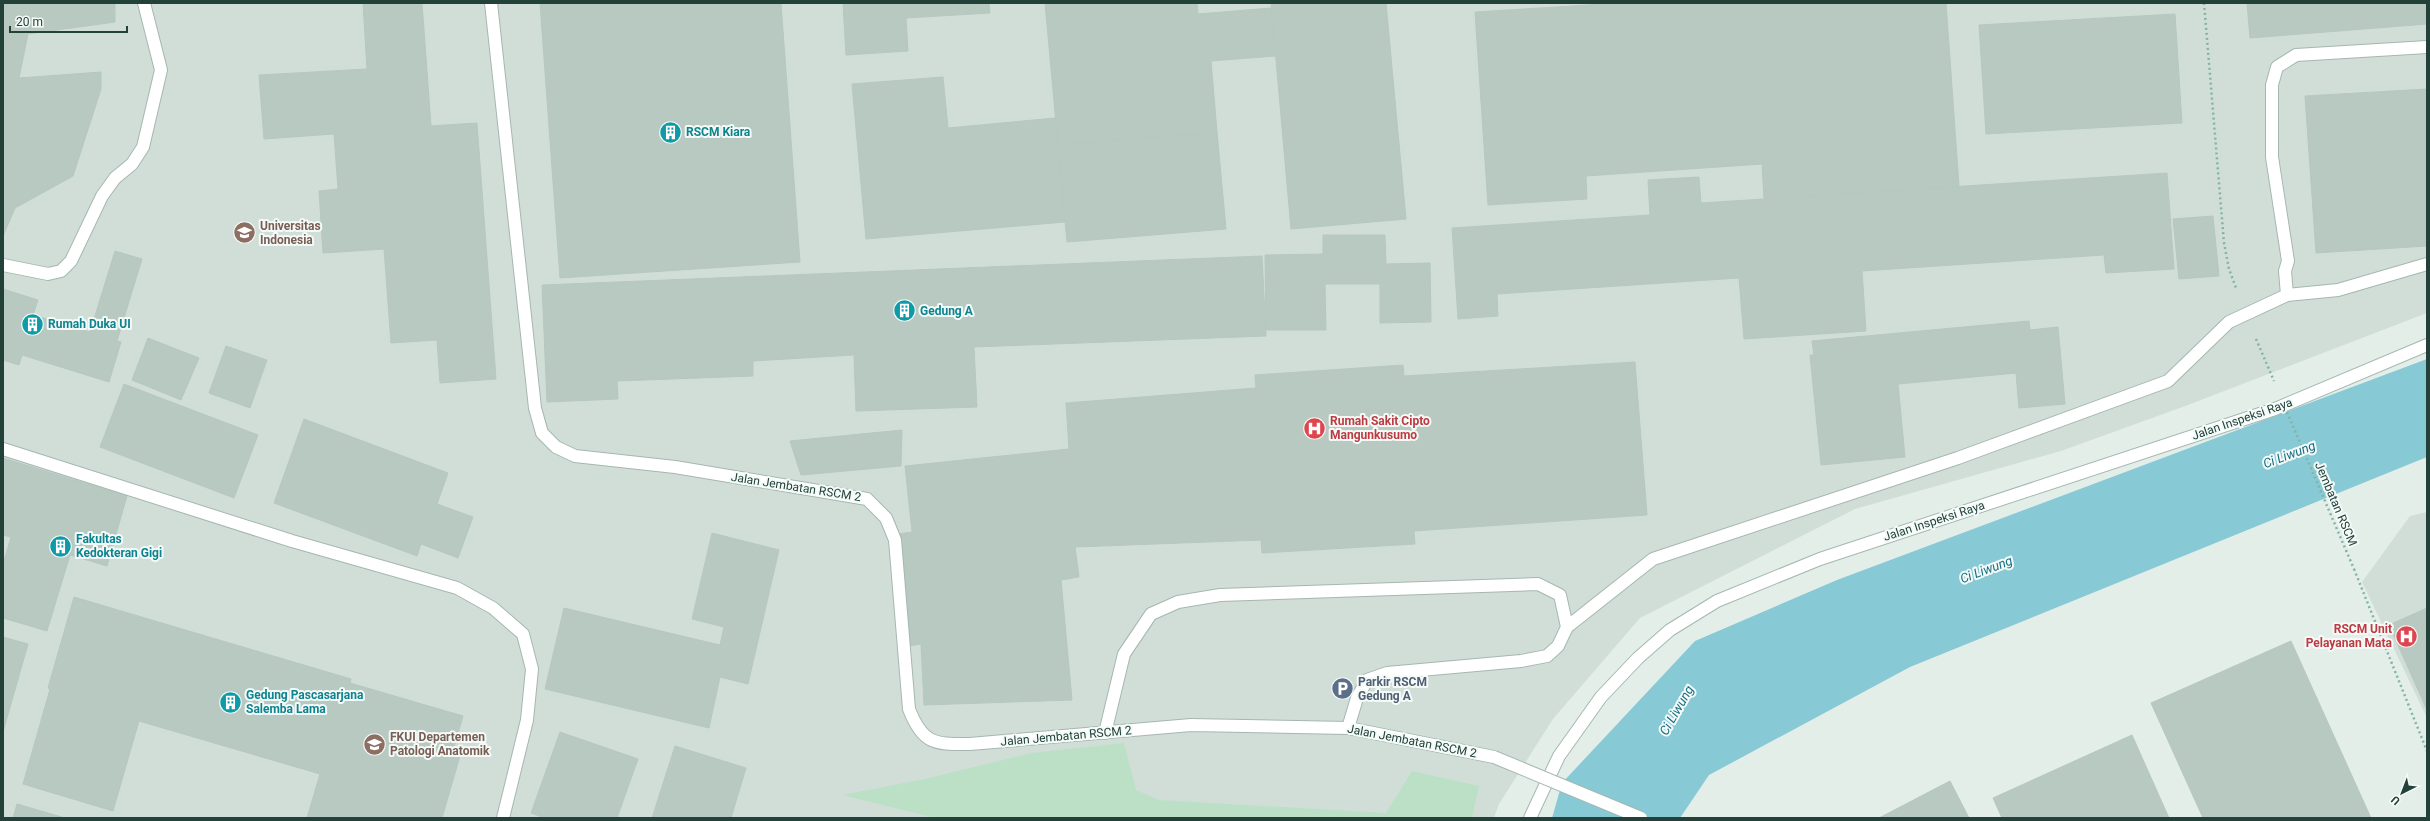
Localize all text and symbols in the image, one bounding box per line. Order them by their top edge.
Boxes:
scale bar [10,8,127,34]
text: 20 m [16,15,43,29]
building icon: RSCM Kiara [657,119,683,145]
place label: RSCM Kiara [686,125,751,139]
place label: Universitas Indonesia [260,219,321,247]
school or university icon: Universitas Indonesia [232,220,258,246]
building icon: Gedung A [891,298,917,324]
place label: Gedung A [920,304,974,318]
building icon: Rumah Duka UI [19,311,45,337]
place label: Rumah Duka UI [48,317,131,331]
street label: Jalan Inspeksi Raya [2190,395,2294,443]
place label: Rumah Sakit Cipto Mangunkusumo [1330,414,1430,442]
hospital icon: Rumah Sakit Cipto Mangunkusumo [1301,415,1327,441]
water label: Ci Liwung [2261,438,2317,471]
street label: Jembatan RSCM [2312,460,2360,548]
street label: Jalan Jembatan RSCM 2 [730,470,862,504]
street label: Jalan Inspeksi Raya [1882,498,1986,544]
place label: Fakultas Kedokteran Gigi [76,532,162,560]
building icon: Fakultas Kedokteran Gigi [48,533,74,559]
water label: Ci Liwung [1958,553,2014,586]
place label: RSCM Unit Pelayanan Mata [2306,622,2393,650]
hospital icon: RSCM Unit Pelayanan Mata [2394,623,2420,649]
place label: Parkir RSCM Gedung A [1358,675,1427,703]
parking icon: Parkir RSCM Gedung A [1329,676,1355,702]
water label: Ci Liwung [1656,683,1697,738]
place label: Gedung Pascasarjana Salemba Lama [246,688,364,716]
building icon: Gedung Pascasarjana Salemba Lama [218,689,244,715]
street label: Jalan Jembatan RSCM 2 [1346,722,1478,760]
street label: Jalan Jembatan RSCM 2 [1000,723,1132,749]
place label: FKUI Departemen Patologi Anatomik [390,730,490,758]
school or university icon: FKUI Departemen Patologi Anatomik [361,731,387,757]
north arrow [2382,773,2422,813]
text: U [2389,793,2403,807]

